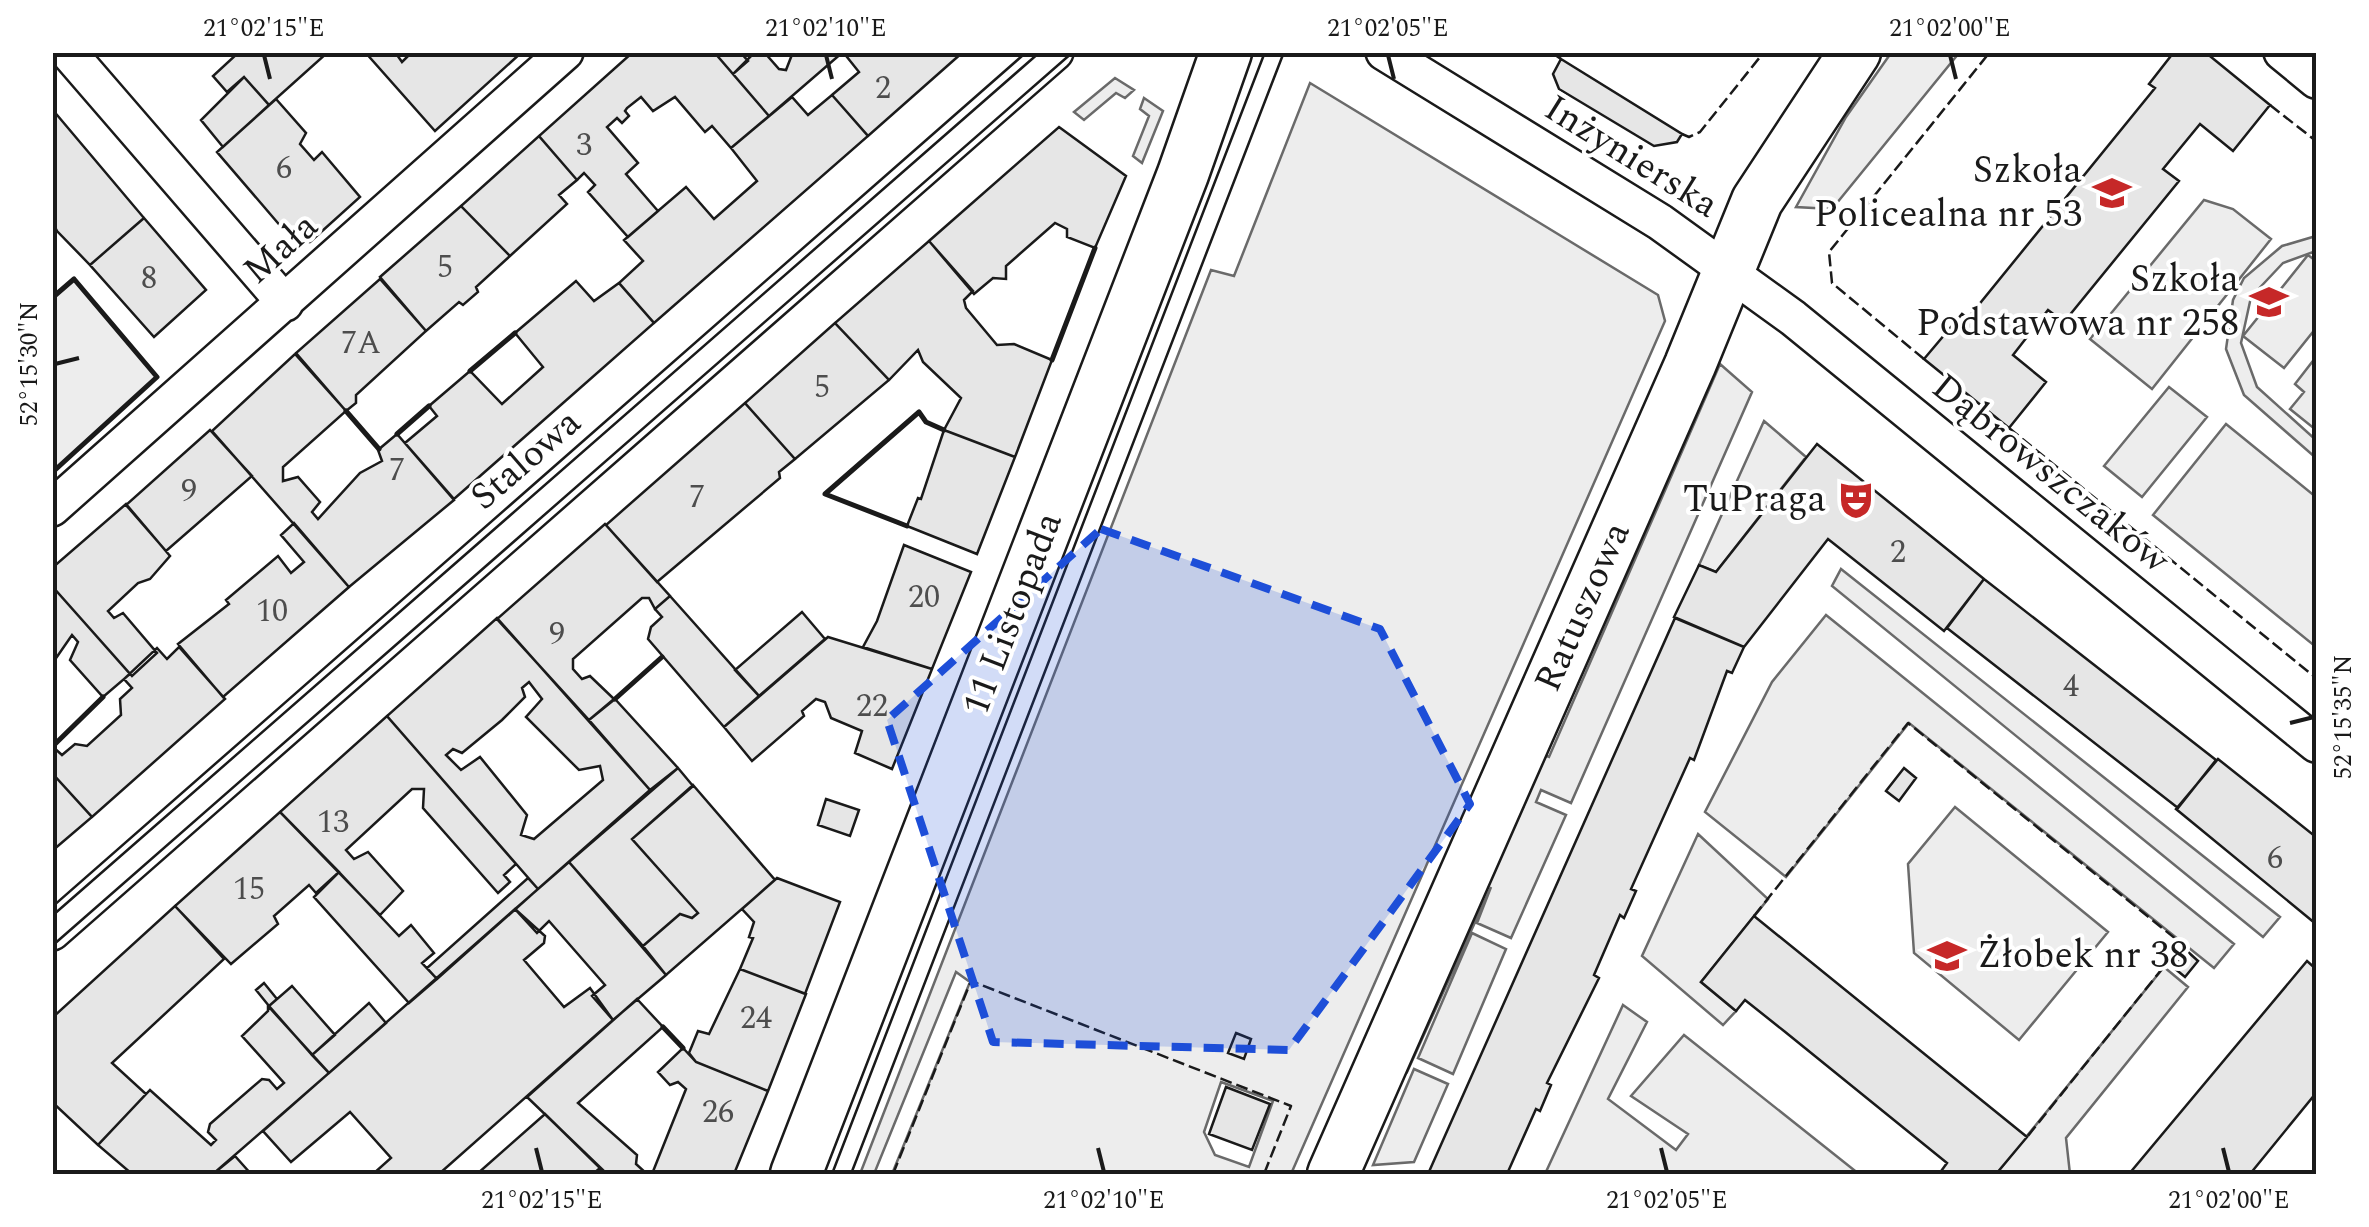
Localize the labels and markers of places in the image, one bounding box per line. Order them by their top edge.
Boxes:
place label: Szkoła Policealna nr 53 [1814,142,2082,244]
school or university icon: Szkoła Policealna nr 53 [2091,172,2133,214]
place label: Szkoła Podstawowa nr 258 [1916,251,2239,353]
school or university icon: Szkoła Podstawowa nr 258 [2248,281,2290,323]
place label: TuPraga [1683,471,1826,529]
theatre icon: TuPraga [1835,479,1877,521]
place label: Żłobek nr 38 [1977,927,2188,985]
school or university icon: Żłobek nr 38 [1926,935,1968,977]

